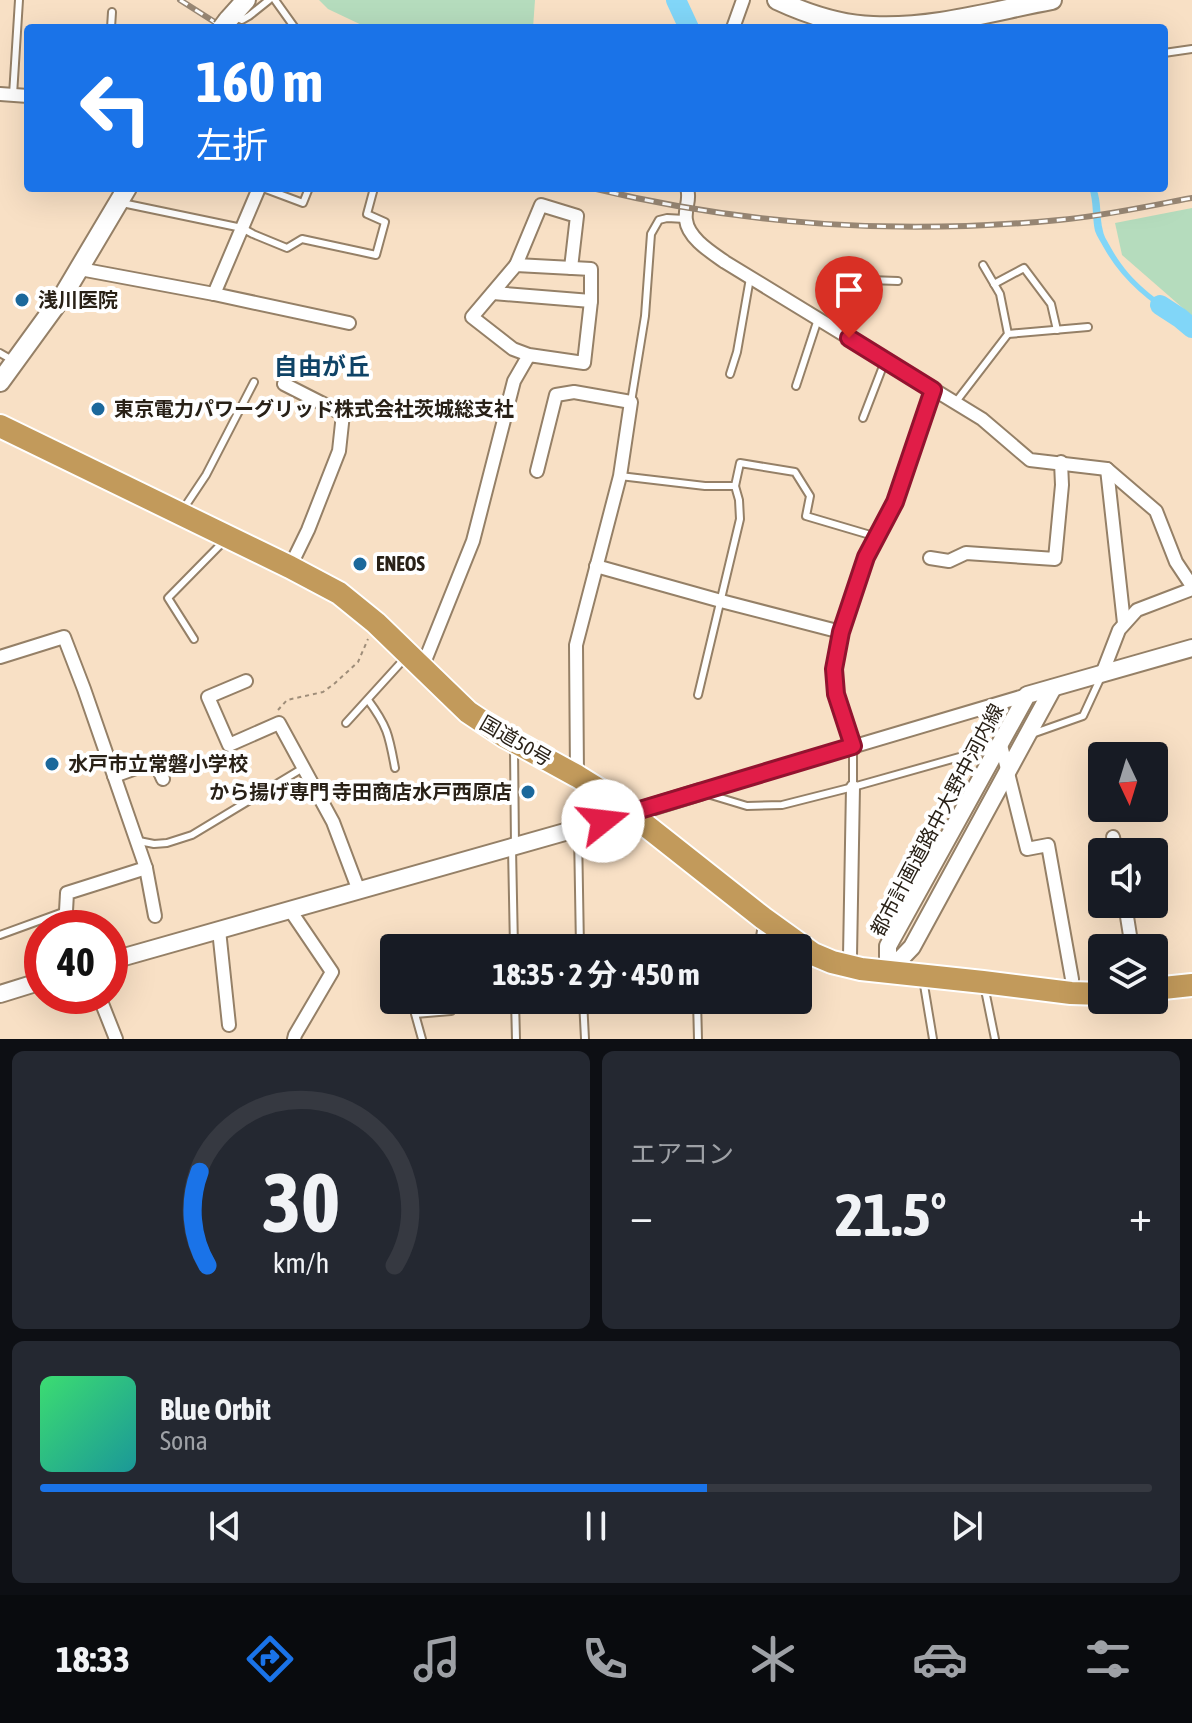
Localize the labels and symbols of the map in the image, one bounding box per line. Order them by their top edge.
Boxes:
pin [815,256,883,338]
place label: 浅川医院 [38,288,118,311]
marker: 浅川医院 [13,291,31,309]
district label: 自由が丘 [274,353,370,380]
place label: 東京電力パワーグリッド株式会社茨城総支社 [114,397,514,420]
marker: 東京電力パワーグリッド株式会社茨城総支社 [89,400,107,418]
place label: ENEOS [376,552,426,575]
marker: ENEOS [351,555,369,573]
street label: 都市計画道路中大野中河内線 [865,700,1008,940]
street label: 国道50号 [476,711,556,770]
north arrow [1088,742,1168,822]
place label: 水戸市立常磐小学校 [68,752,248,775]
marker: 水戸市立常磐小学校 [43,755,61,773]
position arrow [561,779,645,863]
place label: から揚げ専門 寺田商店水戸西原店 [209,780,512,803]
marker: から揚げ専門 寺田商店水戸西原店 [519,783,537,801]
speed limit sign: 40 [24,910,128,1014]

